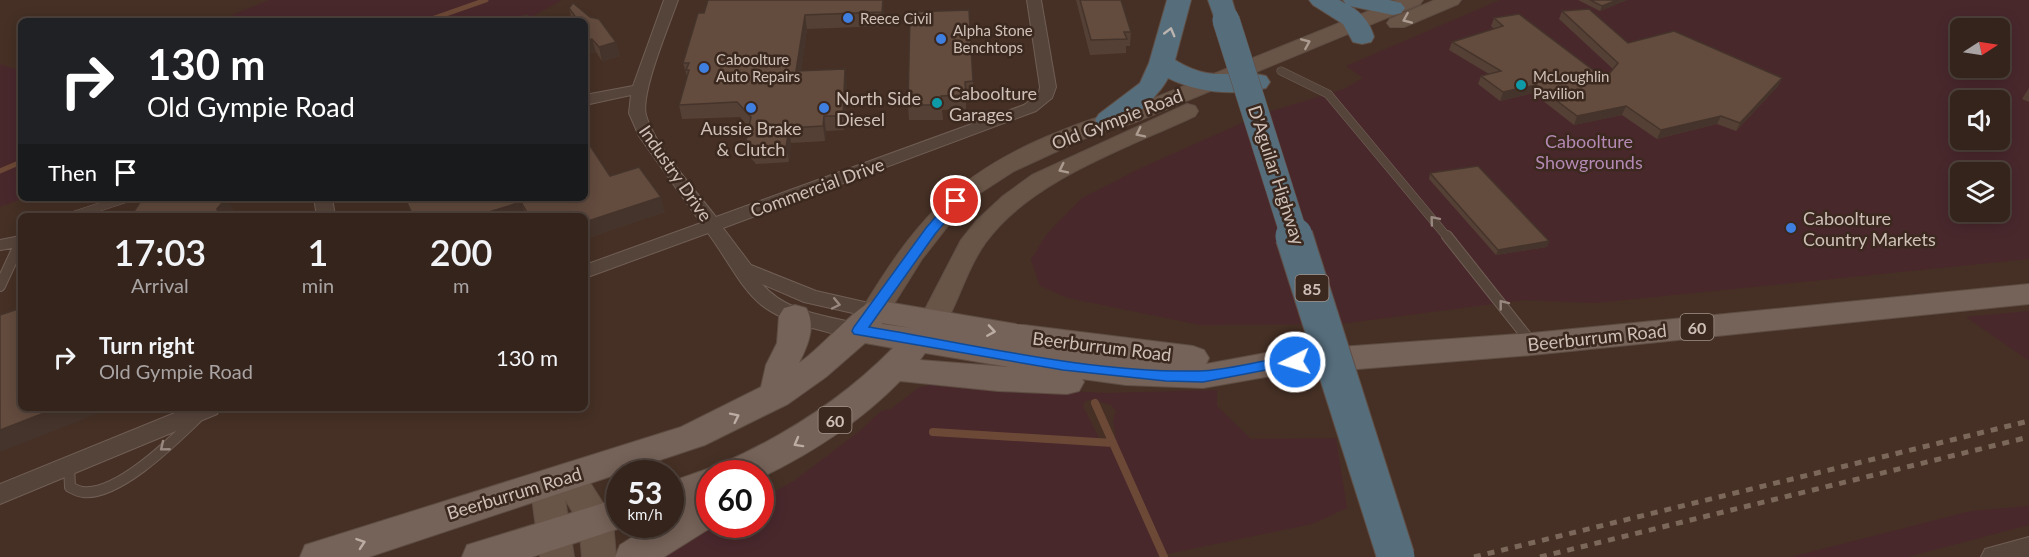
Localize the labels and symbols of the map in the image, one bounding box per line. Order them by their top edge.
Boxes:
place label: Reece Civil [860,9,932,27]
marker: Reece Civil [841,11,855,25]
one-way arrow [1402,12,1413,24]
north arrow [1950,18,2010,78]
place label: Alpha Stone Benchtops [953,21,1033,56]
one-way arrow [1163,27,1176,37]
marker: Alpha Stone Benchtops [934,32,948,46]
one-way arrow [1300,38,1311,50]
place label: Caboolture Auto Repairs [716,50,800,85]
marker: Caboolture Auto Repairs [697,61,711,75]
place label: McLoughlin Pavilion [1533,67,1609,102]
marker: McLoughlin Pavilion [1514,78,1528,92]
place label: Caboolture Garages [949,82,1037,125]
street label: Old Gympie Road [1048,84,1186,154]
place label: North Side Diesel [836,87,921,130]
marker: Caboolture Garages [930,96,944,110]
marker: Aussie Brake & Clutch [744,101,758,115]
marker: North Side Diesel [817,101,831,115]
street label: D'Aguilar Highway [1244,102,1310,248]
place label: Aussie Brake & Clutch [701,117,801,160]
street label: Industry Drive [635,121,717,225]
one-way arrow [1136,126,1146,137]
park label: Caboolture Showgrounds [1535,130,1643,173]
street label: Commercial Drive [747,153,887,221]
one-way arrow [1059,162,1069,173]
pin [930,175,981,226]
place label: Caboolture Country Markets [1803,207,1936,250]
one-way arrow [1430,216,1441,227]
marker: Caboolture Country Markets [1784,221,1798,235]
road number: 85 [1296,275,1328,301]
one-way arrow [831,297,841,310]
one-way arrow [1499,299,1510,310]
road number: 60 [1680,314,1714,340]
street label: Beerburrum Road [1526,319,1668,355]
one-way arrow [985,324,995,337]
street label: Beerburrum Road [1031,327,1173,365]
position arrow [1263,330,1327,394]
road number: 60 [818,407,852,433]
one-way arrow [729,412,740,424]
one-way arrow [794,435,805,447]
one-way arrow [160,439,171,450]
speed limit sign: 60 [696,460,774,538]
street label: Beerburrum Road [444,462,584,524]
one-way arrow [355,537,366,550]

